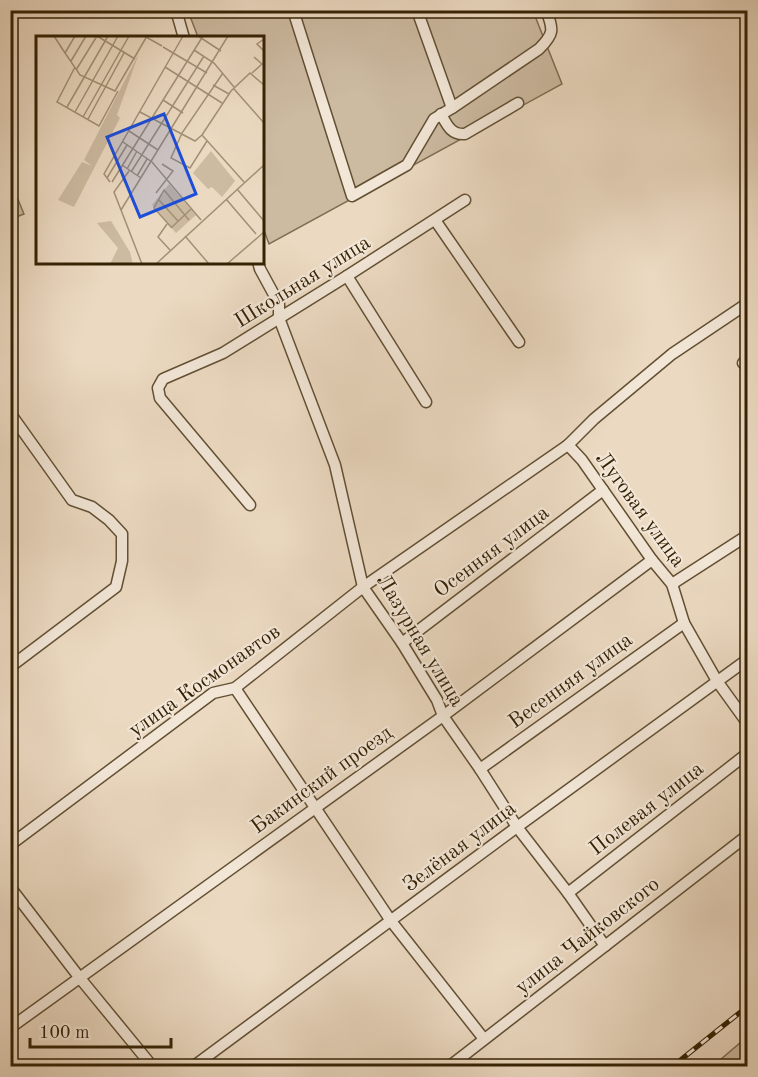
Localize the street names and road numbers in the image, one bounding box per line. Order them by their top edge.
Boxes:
street label: Школьная улица [231,232,374,332]
street label: Луговая улица [591,448,689,571]
street label: Осенняя улица [430,502,553,602]
street label: Лазурная улица [372,571,467,711]
street label: улица Космонавтов [125,621,284,741]
street label: Весенняя улица [505,629,637,733]
street label: Бакинский проезд [247,722,397,838]
street label: Полевая улица [586,758,708,860]
street label: Зелёная улица [400,798,520,896]
street label: улица Чайковского [512,874,664,999]

